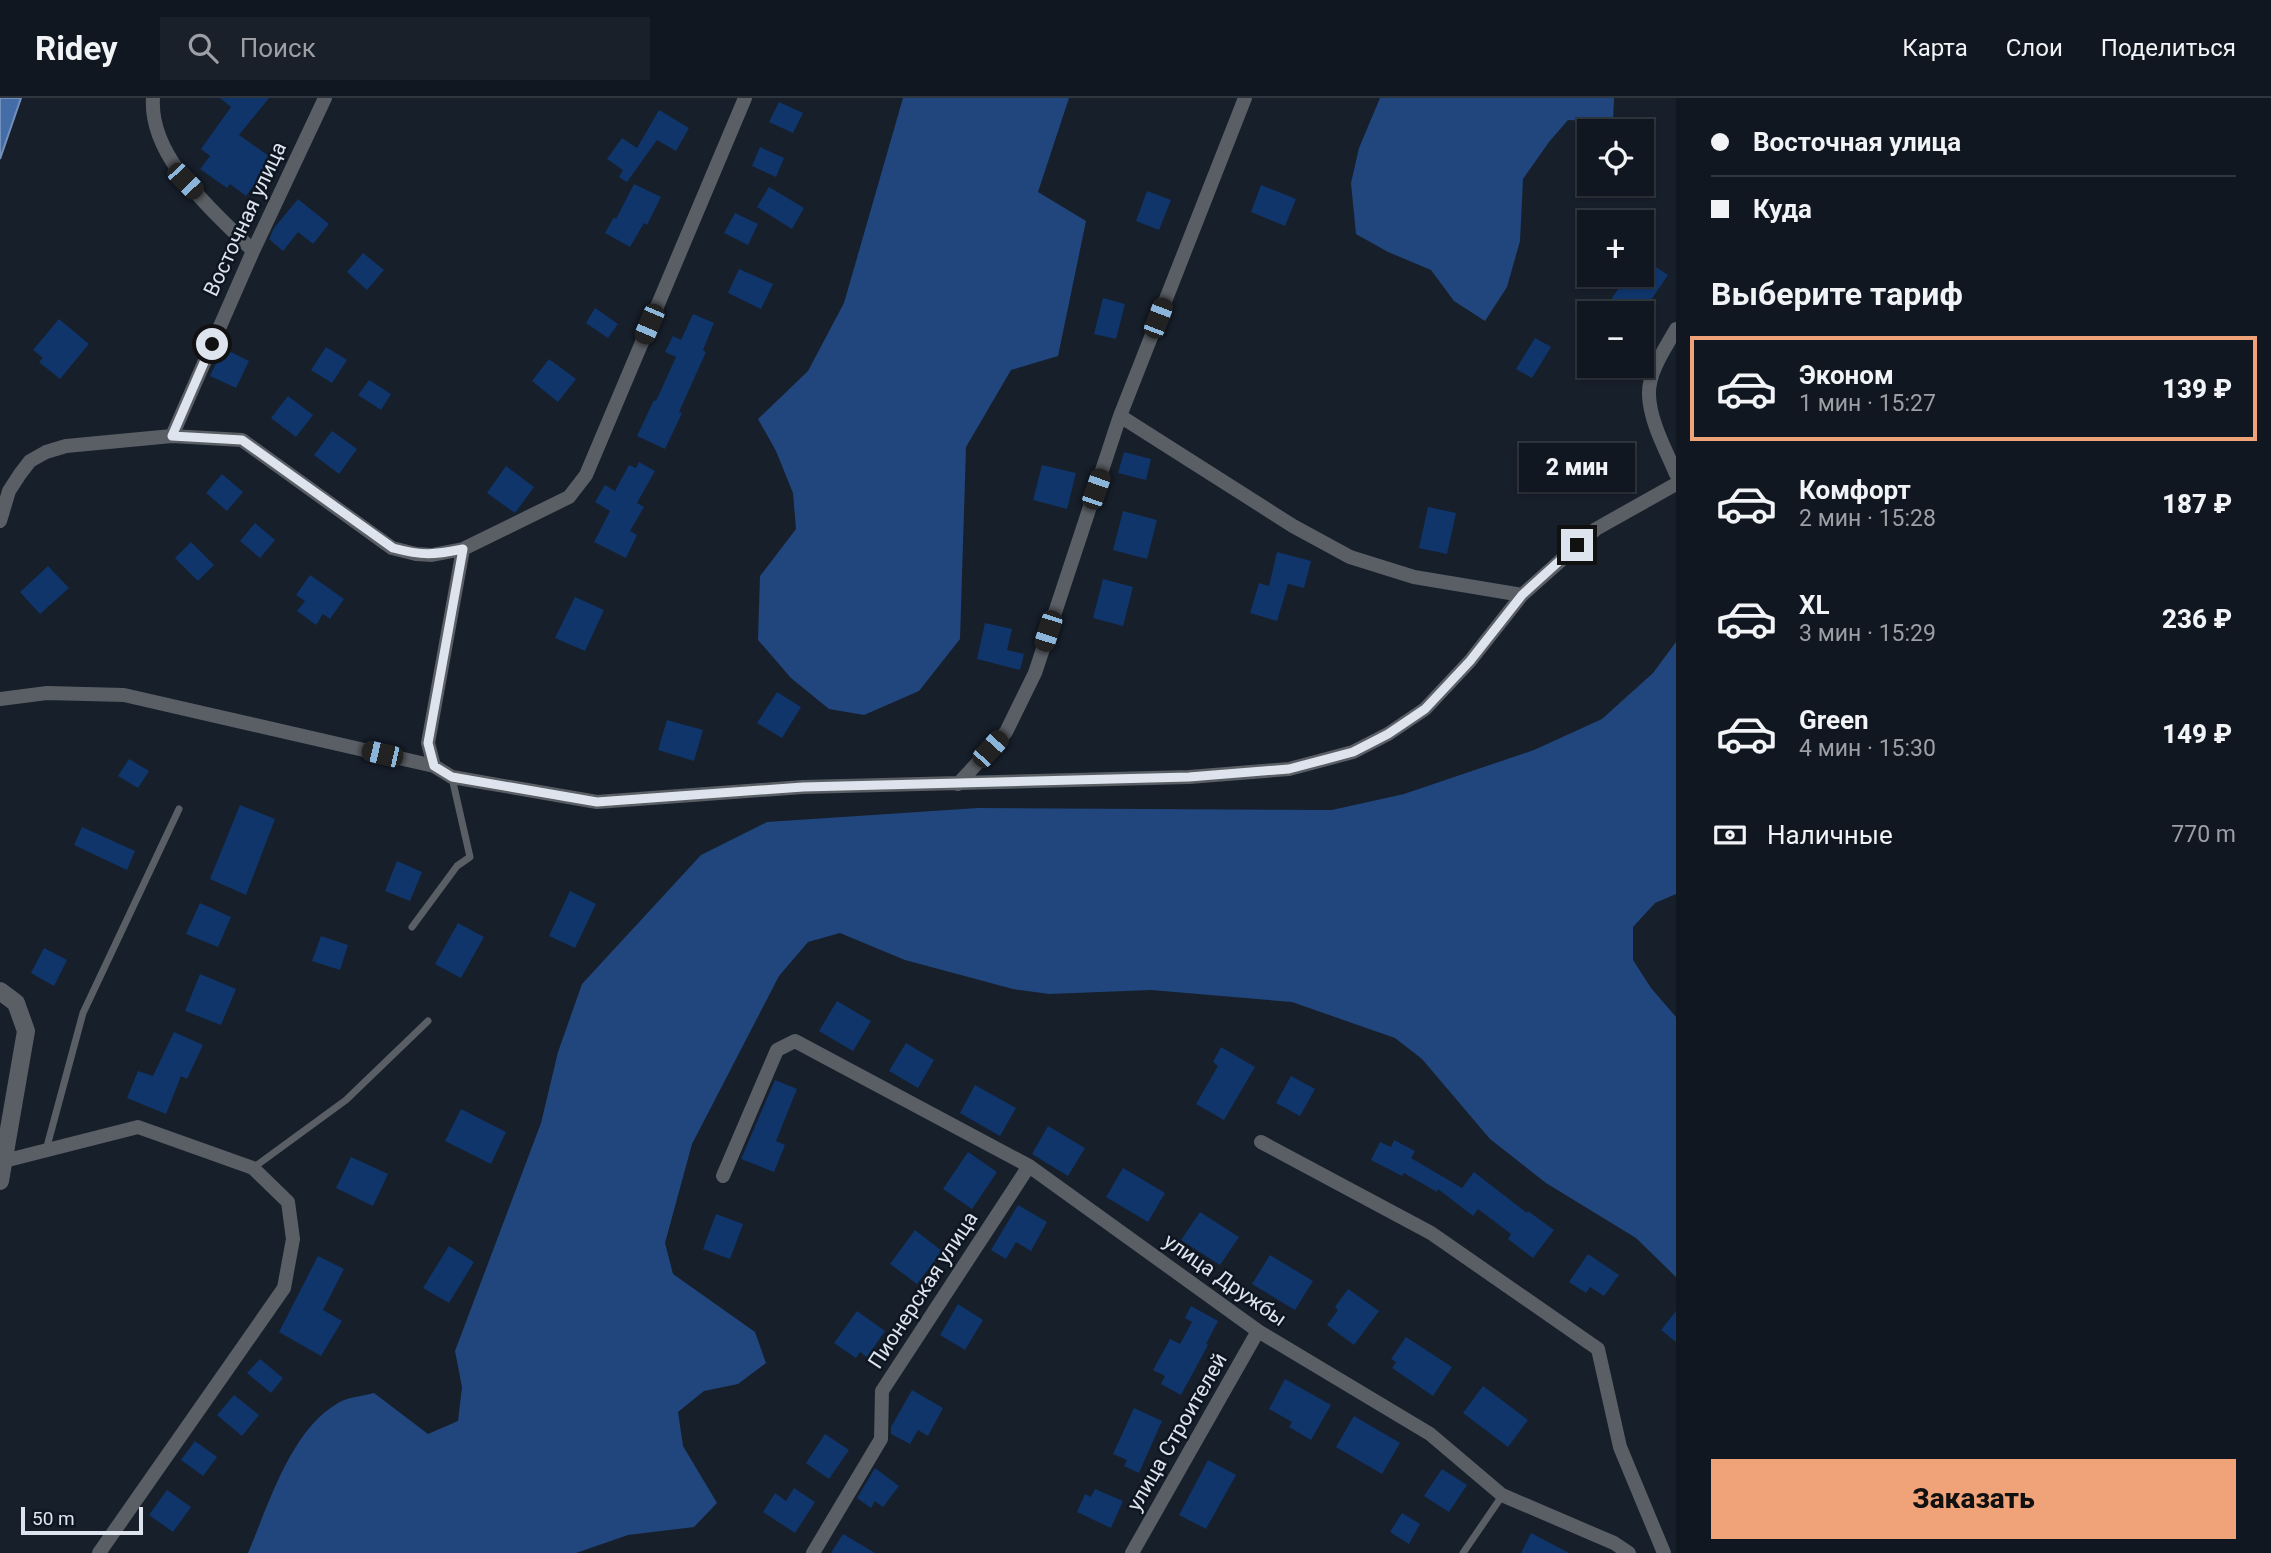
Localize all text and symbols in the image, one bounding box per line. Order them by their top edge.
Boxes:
search box [160,17,650,80]
text: Ridey [35,29,118,68]
icon: search [184,29,222,67]
text: Поиск [240,33,316,63]
text: Карта [1902,34,1968,62]
text: Слои [2006,34,2063,62]
text: Поделиться [2101,34,2236,62]
map controls [1577,119,1654,378]
button: locate [1577,119,1654,196]
text: Восточная улица [1753,127,1961,157]
street label: Восточная улица [199,138,291,300]
car [163,159,208,203]
text: Куда [1753,194,1812,224]
button: + [1577,210,1654,287]
text: Выберите тариф [1711,275,1963,313]
car [1141,295,1176,341]
car [632,301,667,347]
button: − [1577,301,1654,378]
route start [196,328,228,360]
icon: car [1715,357,1778,420]
text: Эконом [1799,360,1894,390]
text: 139 ₽ [2162,374,2232,404]
text: 1 мин · 15:27 [1799,390,1936,417]
callout: 2 мин [1519,444,1635,492]
text: 2 мин [1546,454,1608,481]
car [1080,466,1113,512]
icon: car [1715,472,1778,535]
text: Комфорт [1799,475,1911,505]
text: 187 ₽ [2162,489,2232,519]
text: 2 мин · 15:28 [1799,505,1936,532]
route end [1561,529,1593,561]
icon: car [1715,587,1778,650]
text: XL [1799,590,1830,620]
text: 236 ₽ [2162,604,2232,634]
car [1032,608,1065,654]
text: 3 мин · 15:29 [1799,620,1936,647]
icon: car [1715,702,1778,765]
text: Green [1799,705,1869,735]
text: 149 ₽ [2162,719,2232,749]
car [969,726,1012,772]
text: 4 мин · 15:30 [1799,735,1936,762]
car [360,739,405,769]
icon: cash [1711,816,1749,854]
text: Наличные [1767,820,1893,850]
text: 770 m [2171,821,2236,848]
street label: Пионерская улица [863,1207,983,1373]
street label: улица Дружбы [1159,1229,1291,1331]
street label: улица Строителей [1122,1349,1232,1515]
button: Заказать [1711,1459,2236,1539]
scale bar [21,1504,144,1536]
text: 50 m [32,1507,75,1530]

